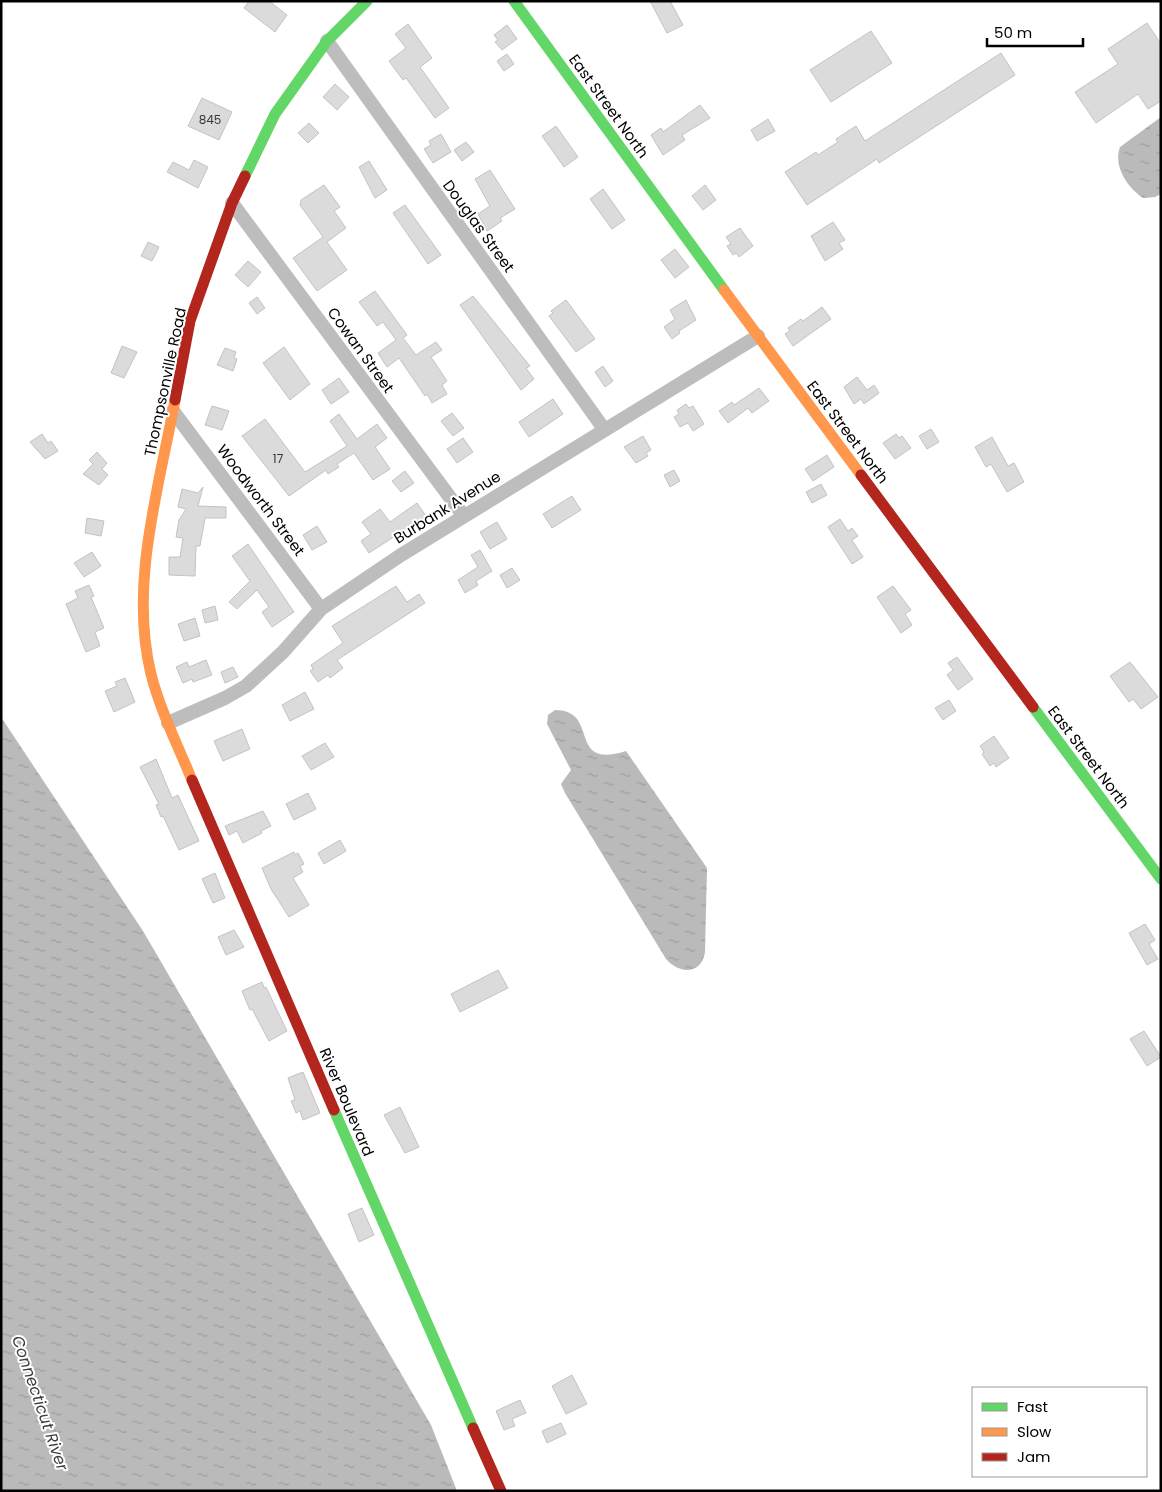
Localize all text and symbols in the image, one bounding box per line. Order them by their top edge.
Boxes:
scale bar [987,15,1083,47]
text: 50 m [994,22,1032,43]
street label: East Street North [564,50,654,162]
house number: 845 [199,111,221,128]
street label: Douglas Street [438,176,520,276]
street label: Cowan Street [323,303,399,397]
street label: Thompsonville Road [139,306,191,458]
street label: East Street North [802,376,894,488]
street label: Woodworth Street [212,440,310,560]
house number: 17 [273,450,284,467]
street label: Burbank Avenue [390,466,504,548]
street label: East Street North [1043,701,1135,813]
street label: River Boulevard [315,1045,379,1159]
water label: Connecticut River [6,1332,74,1475]
legend [972,1387,1147,1477]
text: Fast [1017,1396,1048,1417]
text: Slow [1017,1421,1052,1442]
text: Jam [1017,1446,1051,1467]

